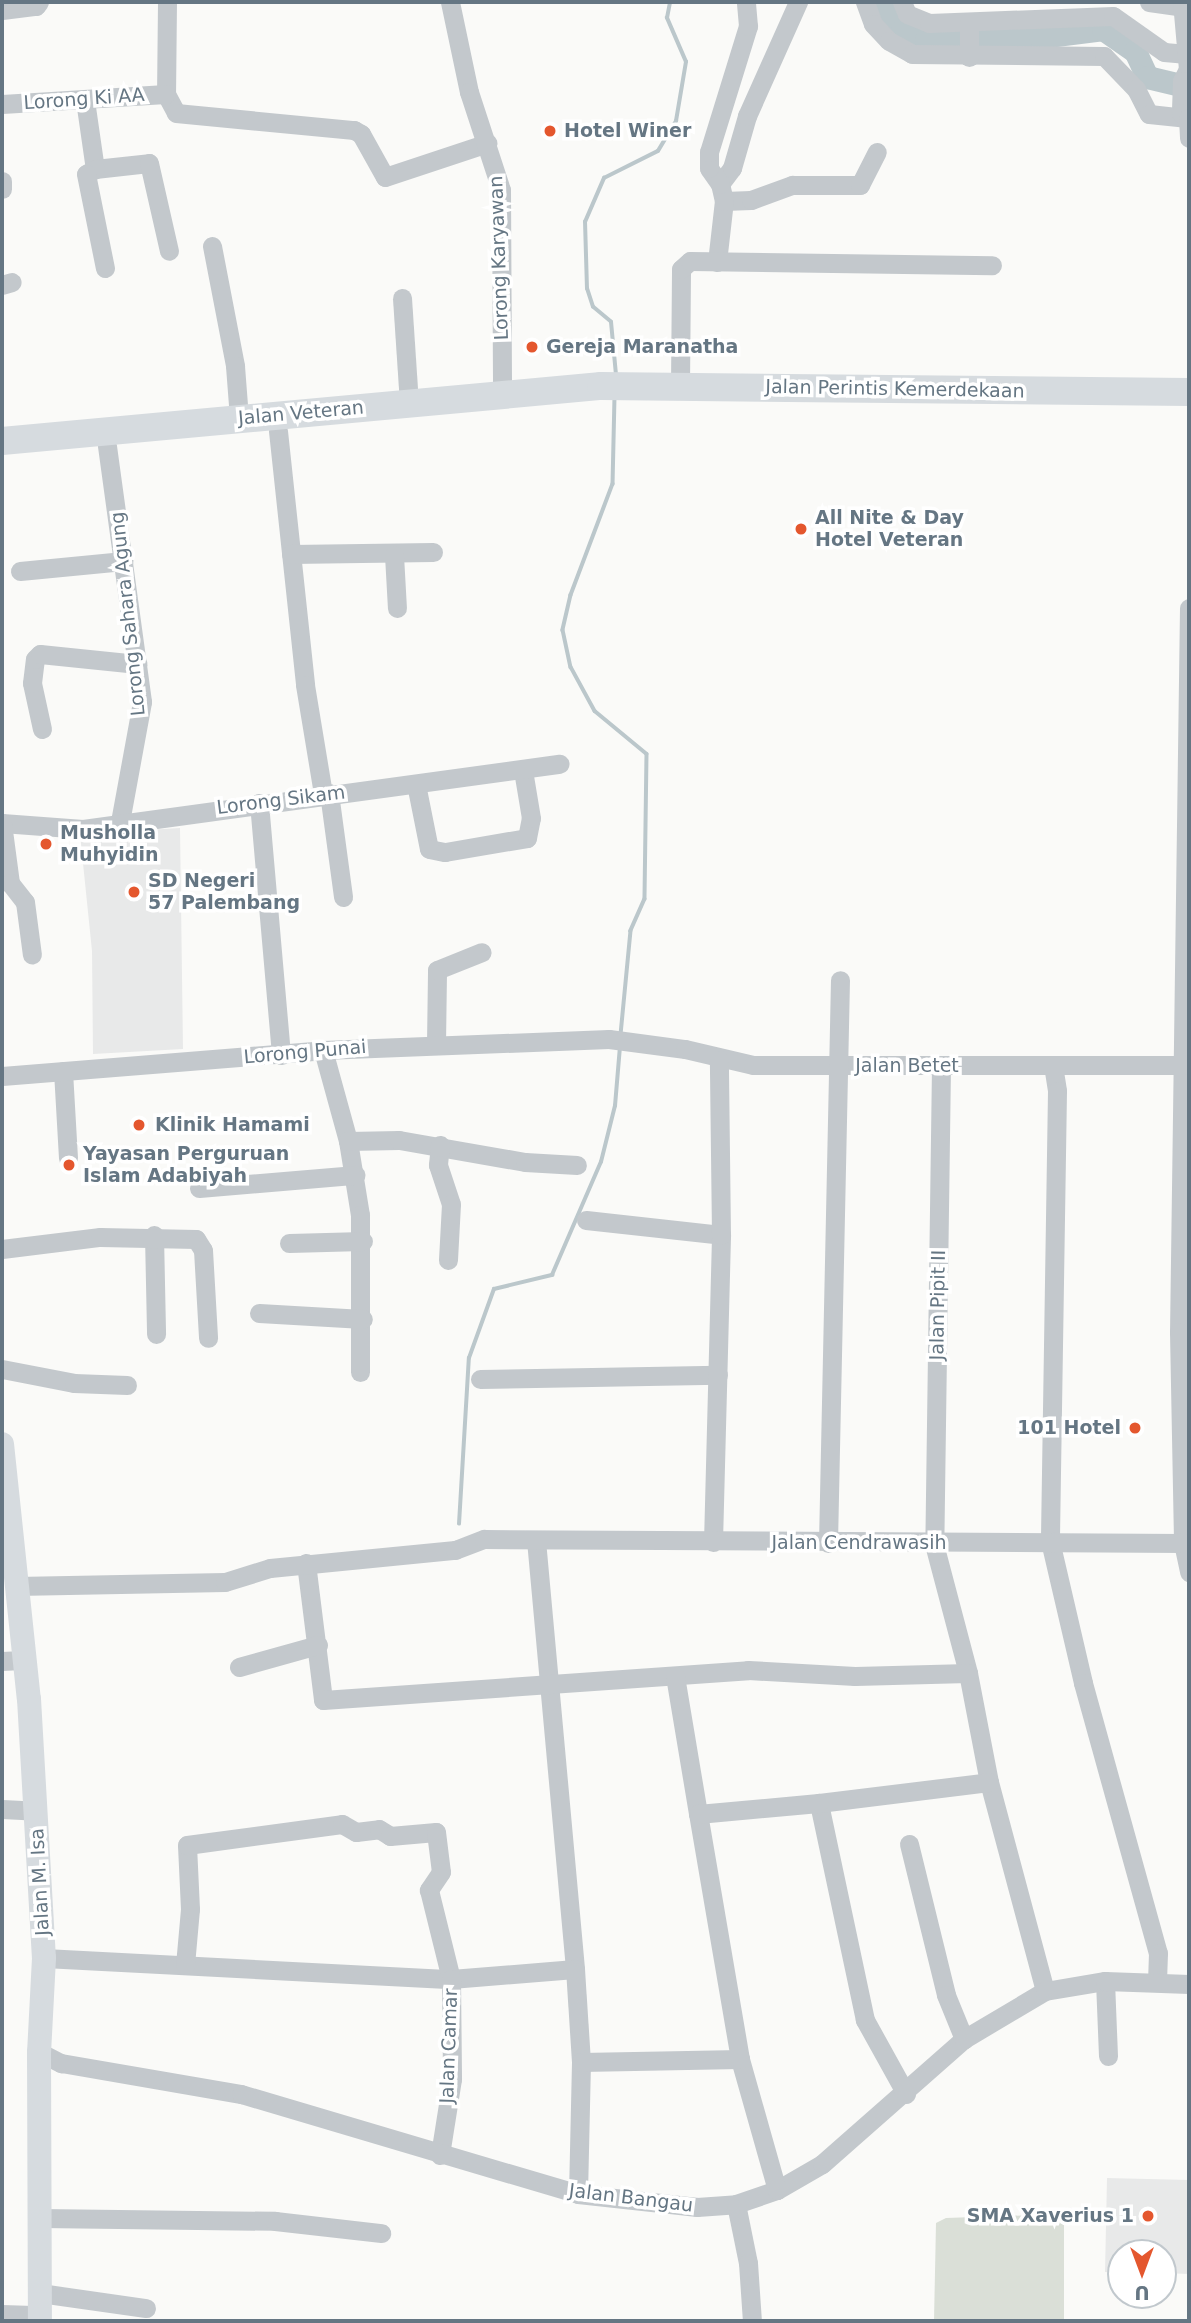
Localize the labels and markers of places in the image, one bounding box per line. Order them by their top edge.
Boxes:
place label: Hotel Winer [564,120,691,142]
marker: Hotel Winer [542,123,558,139]
place label: Gereja Maranatha [546,336,738,358]
marker: Gereja Maranatha [524,339,540,355]
place label: All Nite & Day Hotel Veteran [815,507,964,551]
marker: All Nite & Day Hotel Veteran [793,521,809,537]
place label: Musholla Muhyidin [60,822,158,866]
marker: Musholla Muhyidin [38,836,54,852]
place label: SD Negeri 57 Palembang [148,870,300,914]
marker: SD Negeri 57 Palembang [126,884,142,900]
place label: Klinik Hamami [155,1114,310,1136]
marker: Klinik Hamami [129,1115,149,1135]
place label: Yayasan Perguruan Islam Adabiyah [83,1143,289,1187]
marker: Yayasan Perguruan Islam Adabiyah [61,1157,77,1173]
place label: 101 Hotel [1017,1417,1121,1439]
marker: 101 Hotel [1127,1420,1143,1436]
place label: SMA Xaverius 1 [967,2205,1134,2227]
marker: SMA Xaverius 1 [1140,2208,1156,2224]

